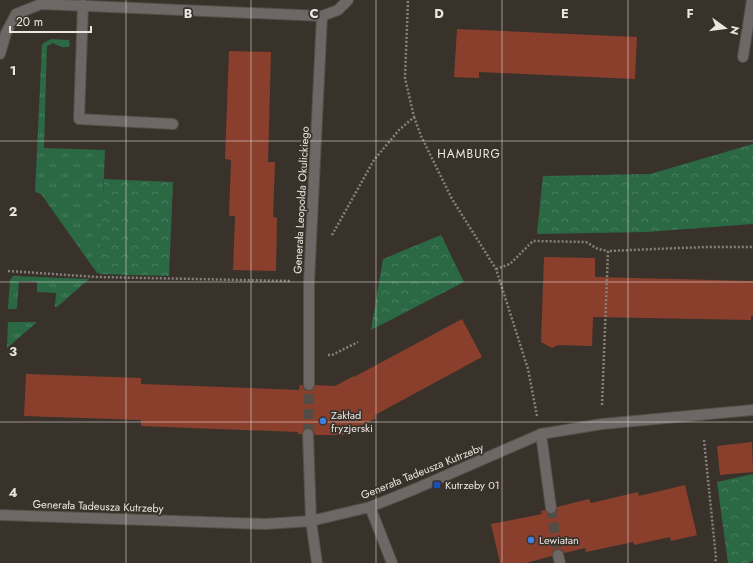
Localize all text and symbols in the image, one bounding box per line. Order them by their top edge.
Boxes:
text: B [184,4,193,23]
text: C [309,4,319,23]
text: D [434,4,444,23]
text: E [561,4,569,23]
text: F [686,4,694,23]
scale bar [10,8,91,34]
north arrow [705,8,745,48]
text: 20 m [16,13,43,31]
text: N [726,24,744,37]
text: 1 [10,61,16,80]
street label: Generała Leopolda Okulickiego [289,126,313,274]
district label: HAMBURG [437,145,501,163]
text: 2 [9,202,17,221]
text: 3 [9,342,17,361]
place label: Zakład fryzjerski [331,407,373,436]
marker: Zakład fryzjerski [318,416,328,426]
street label: Generała Tadeusza Kutrzeby [358,439,486,503]
place label: Kutrzeby 01 [445,477,500,493]
marker: Kutrzeby 01 [432,480,442,490]
text: 4 [8,483,18,502]
street label: Generała Tadeusza Kutrzeby [32,496,164,516]
place label: Lewiatan [539,532,579,548]
marker: Lewiatan [526,535,536,545]

